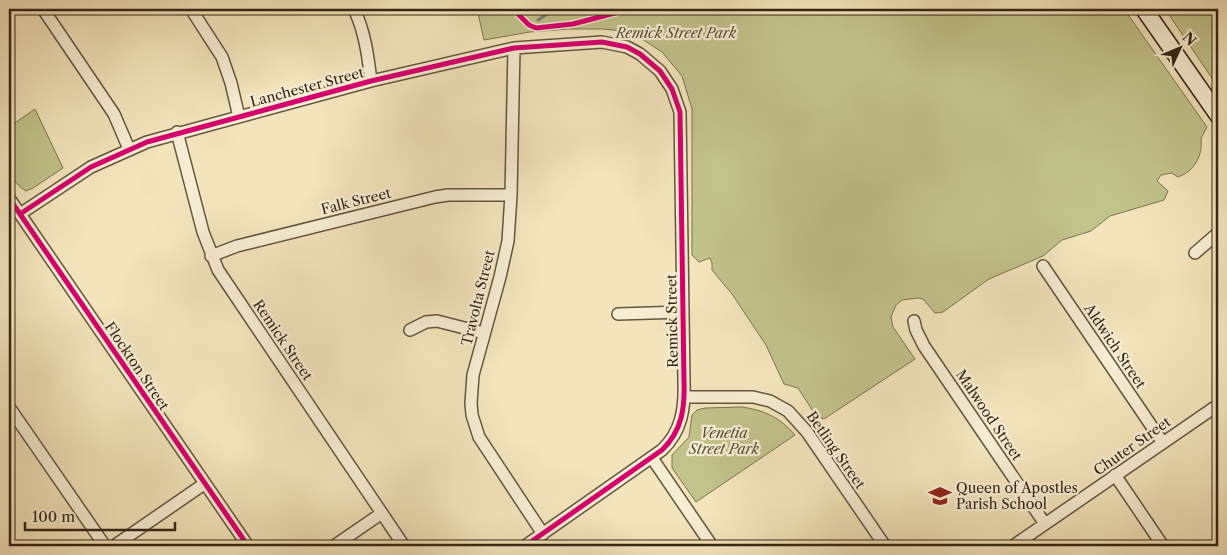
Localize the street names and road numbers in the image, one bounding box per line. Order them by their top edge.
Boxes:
street label: Lanchester Street [248,63,366,111]
street label: Falk Street [319,184,393,218]
street label: Travolta Street [457,248,499,348]
street label: Remick Street [662,274,682,368]
street label: Remick Street [249,296,317,384]
street label: Aldwich Street [1080,299,1150,392]
street label: Flockton Street [101,318,173,414]
street label: Malwood Street [952,366,1026,464]
street label: Betling Street [803,408,869,492]
street label: Chuter Street [1090,413,1174,479]

